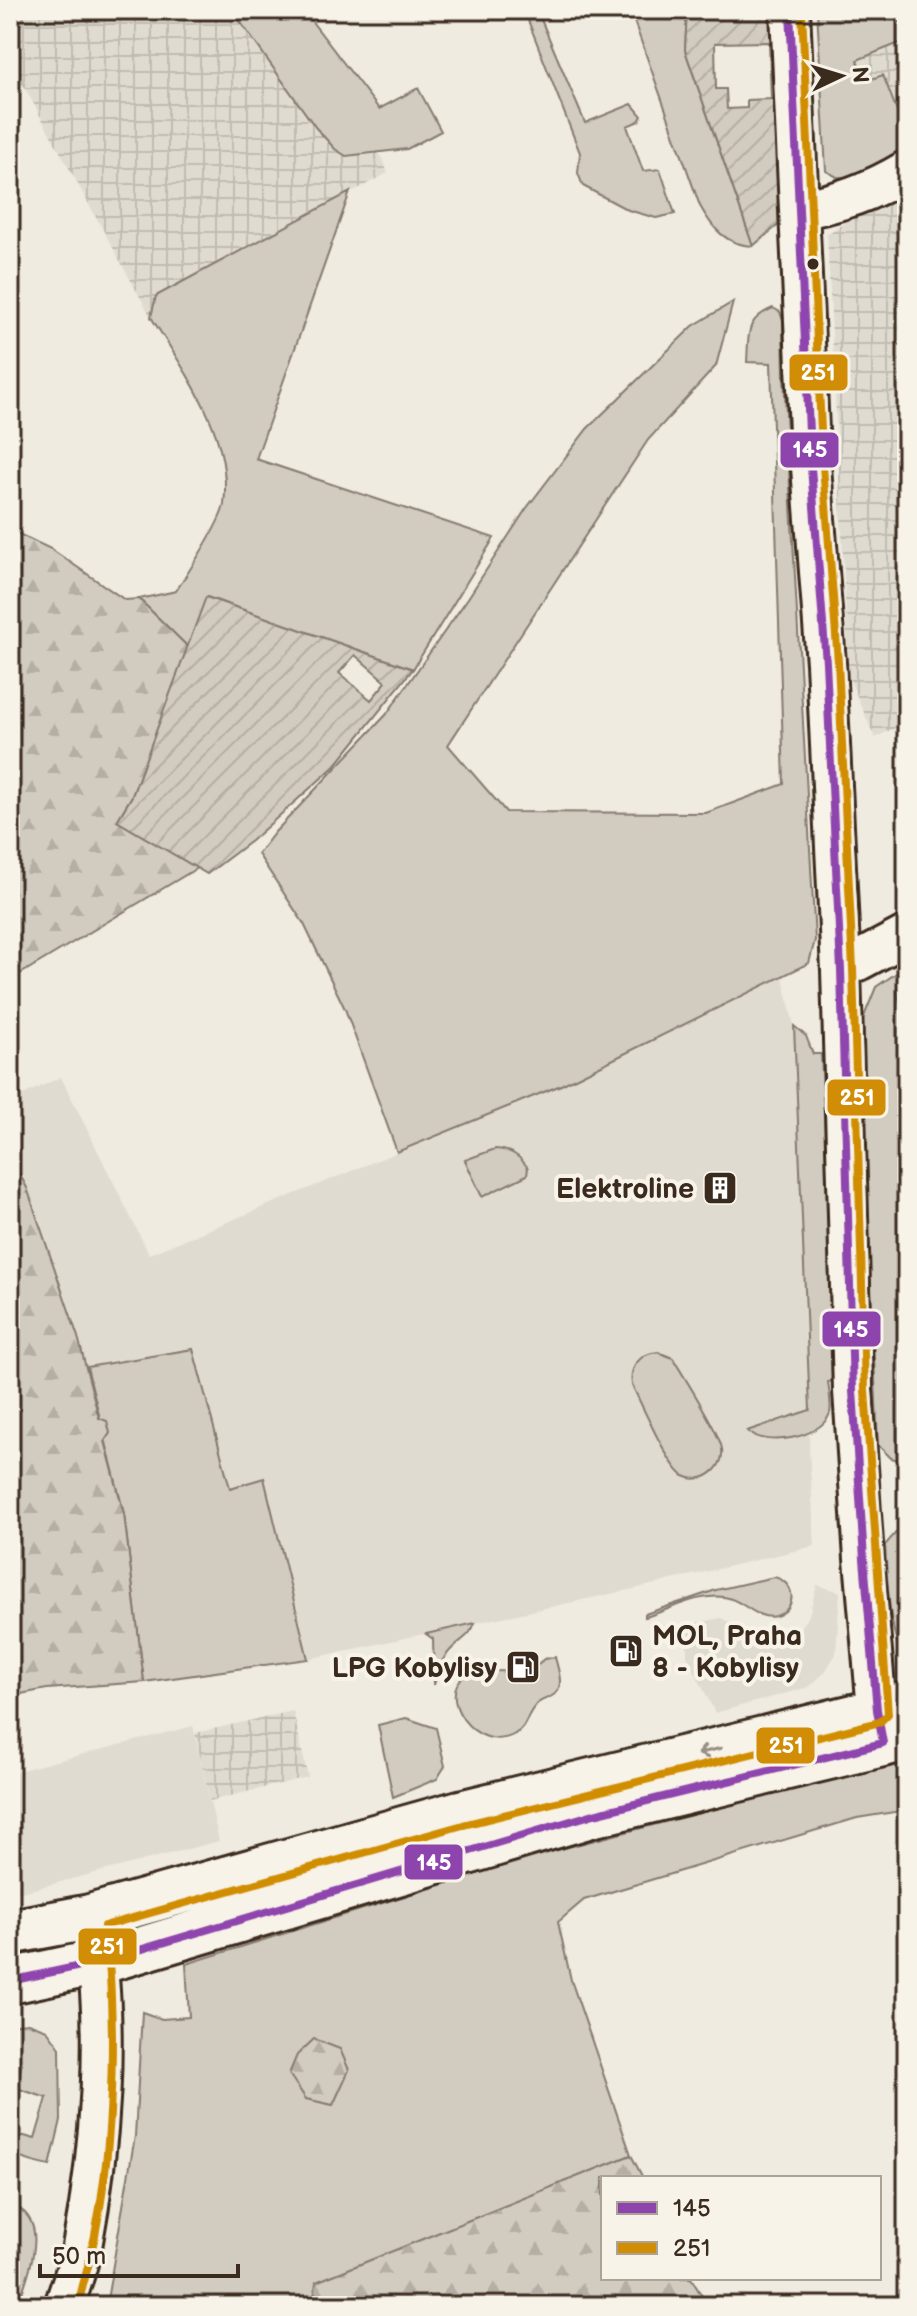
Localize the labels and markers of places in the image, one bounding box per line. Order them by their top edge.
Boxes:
unlabelled marker [805,256,821,272]
building icon: Elektroline [701,1169,739,1207]
place label: Elektroline [556,1173,694,1206]
place label: MOL, Praha 8 - Kobylisy [652,1620,802,1685]
fuel station icon: MOL, Praha 8 - Kobylisy [607,1632,645,1670]
fuel station icon: LPG Kobylisy [504,1648,542,1686]
place label: LPG Kobylisy [332,1652,497,1685]

